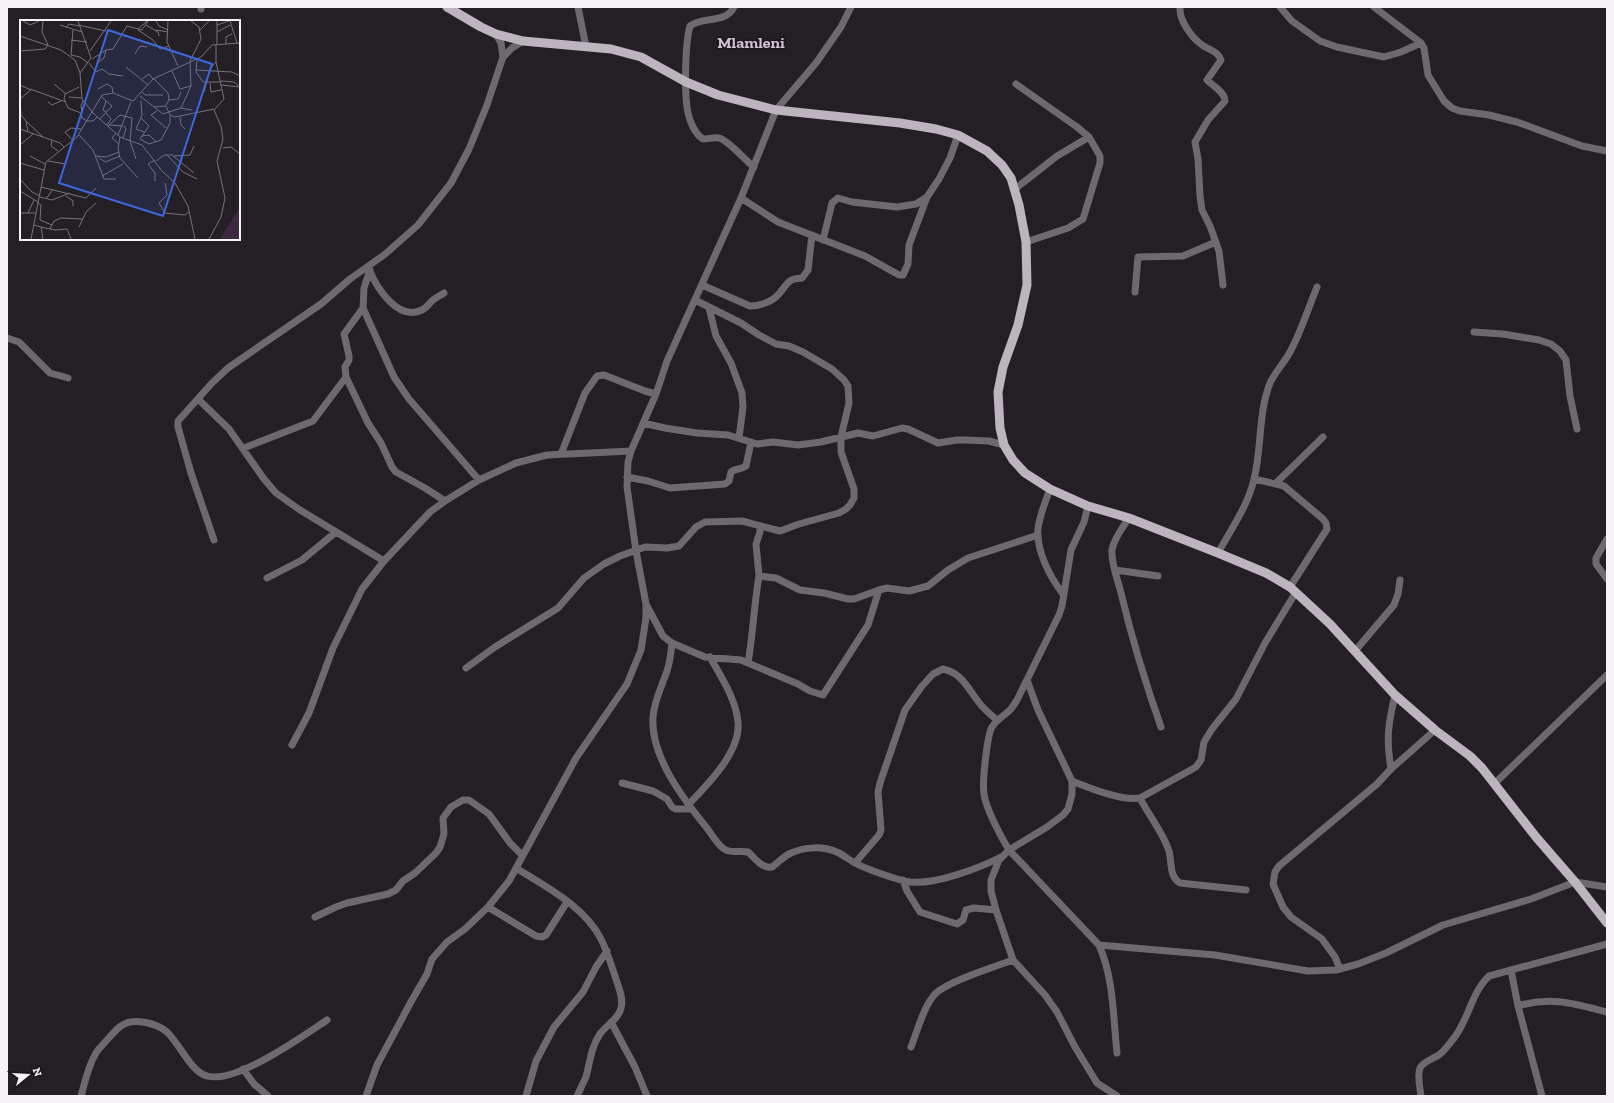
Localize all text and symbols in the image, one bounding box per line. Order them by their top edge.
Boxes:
inset map [20,20,240,240]
district label: Mlamleni [717,33,785,52]
north arrow [8,1055,48,1095]
text: N [30,1066,45,1079]

